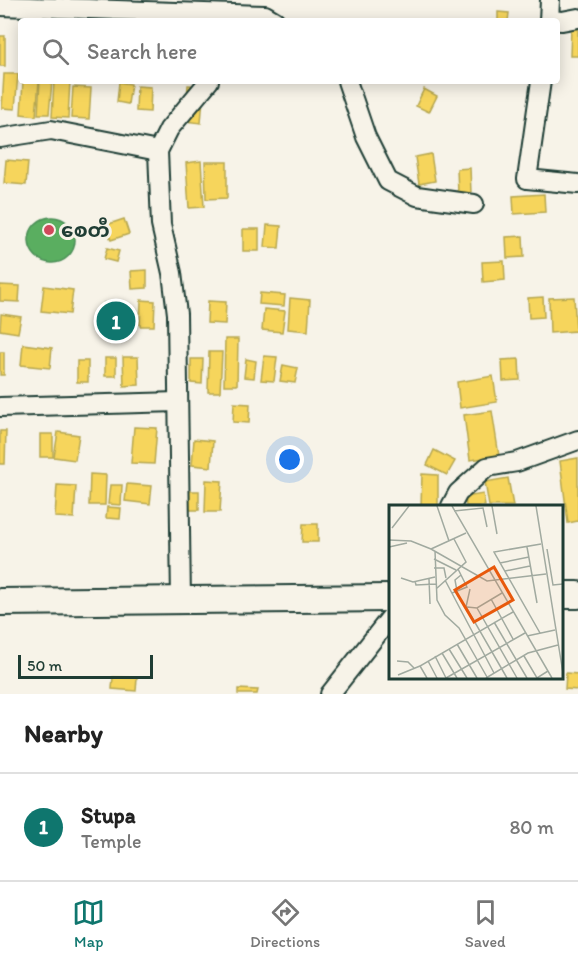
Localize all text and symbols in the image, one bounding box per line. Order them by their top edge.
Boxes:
search box [18,18,560,84]
icon: search [39,35,72,68]
text: Search here [87,38,197,65]
place label: စေတီ [61,217,110,242]
marker: စေတီ [42,223,56,237]
pin: 1 [96,298,136,344]
your location [275,445,304,474]
inset map [389,505,563,679]
scale bar [18,652,153,680]
text: 50 m [27,656,62,675]
text: Nearby [24,717,103,749]
text: Stupa [81,802,135,829]
text: 1 [39,815,48,839]
text: 80 m [509,815,554,839]
text: Temple [81,829,142,853]
tab: Map [72,896,105,951]
tab: Directions [250,896,320,951]
tab: Saved [465,896,506,951]

